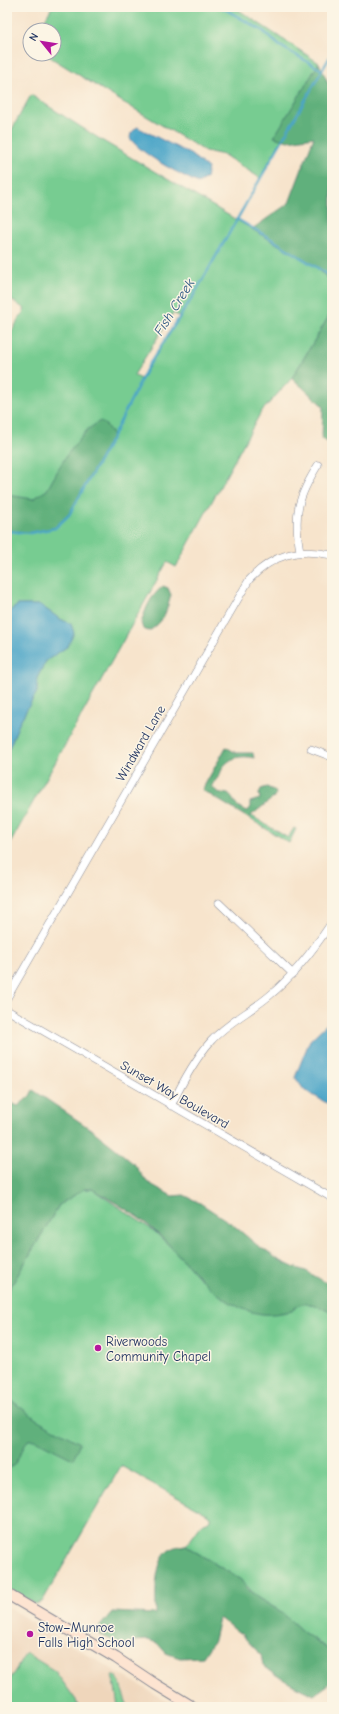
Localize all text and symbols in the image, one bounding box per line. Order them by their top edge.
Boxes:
north arrow [22,22,62,62]
text: N [26,31,41,44]
water label: Fish Creek [150,276,199,339]
street label: Windward Lane [113,702,168,784]
street label: Sunset Way Boulevard [118,1057,232,1132]
place label: Riverwoods Community Chapel [106,1334,211,1364]
marker: Riverwoods Community Chapel [93,1343,103,1353]
place label: Stow–Munroe Falls High School [38,1620,134,1650]
marker: Stow–Munroe Falls High School [25,1629,35,1639]

